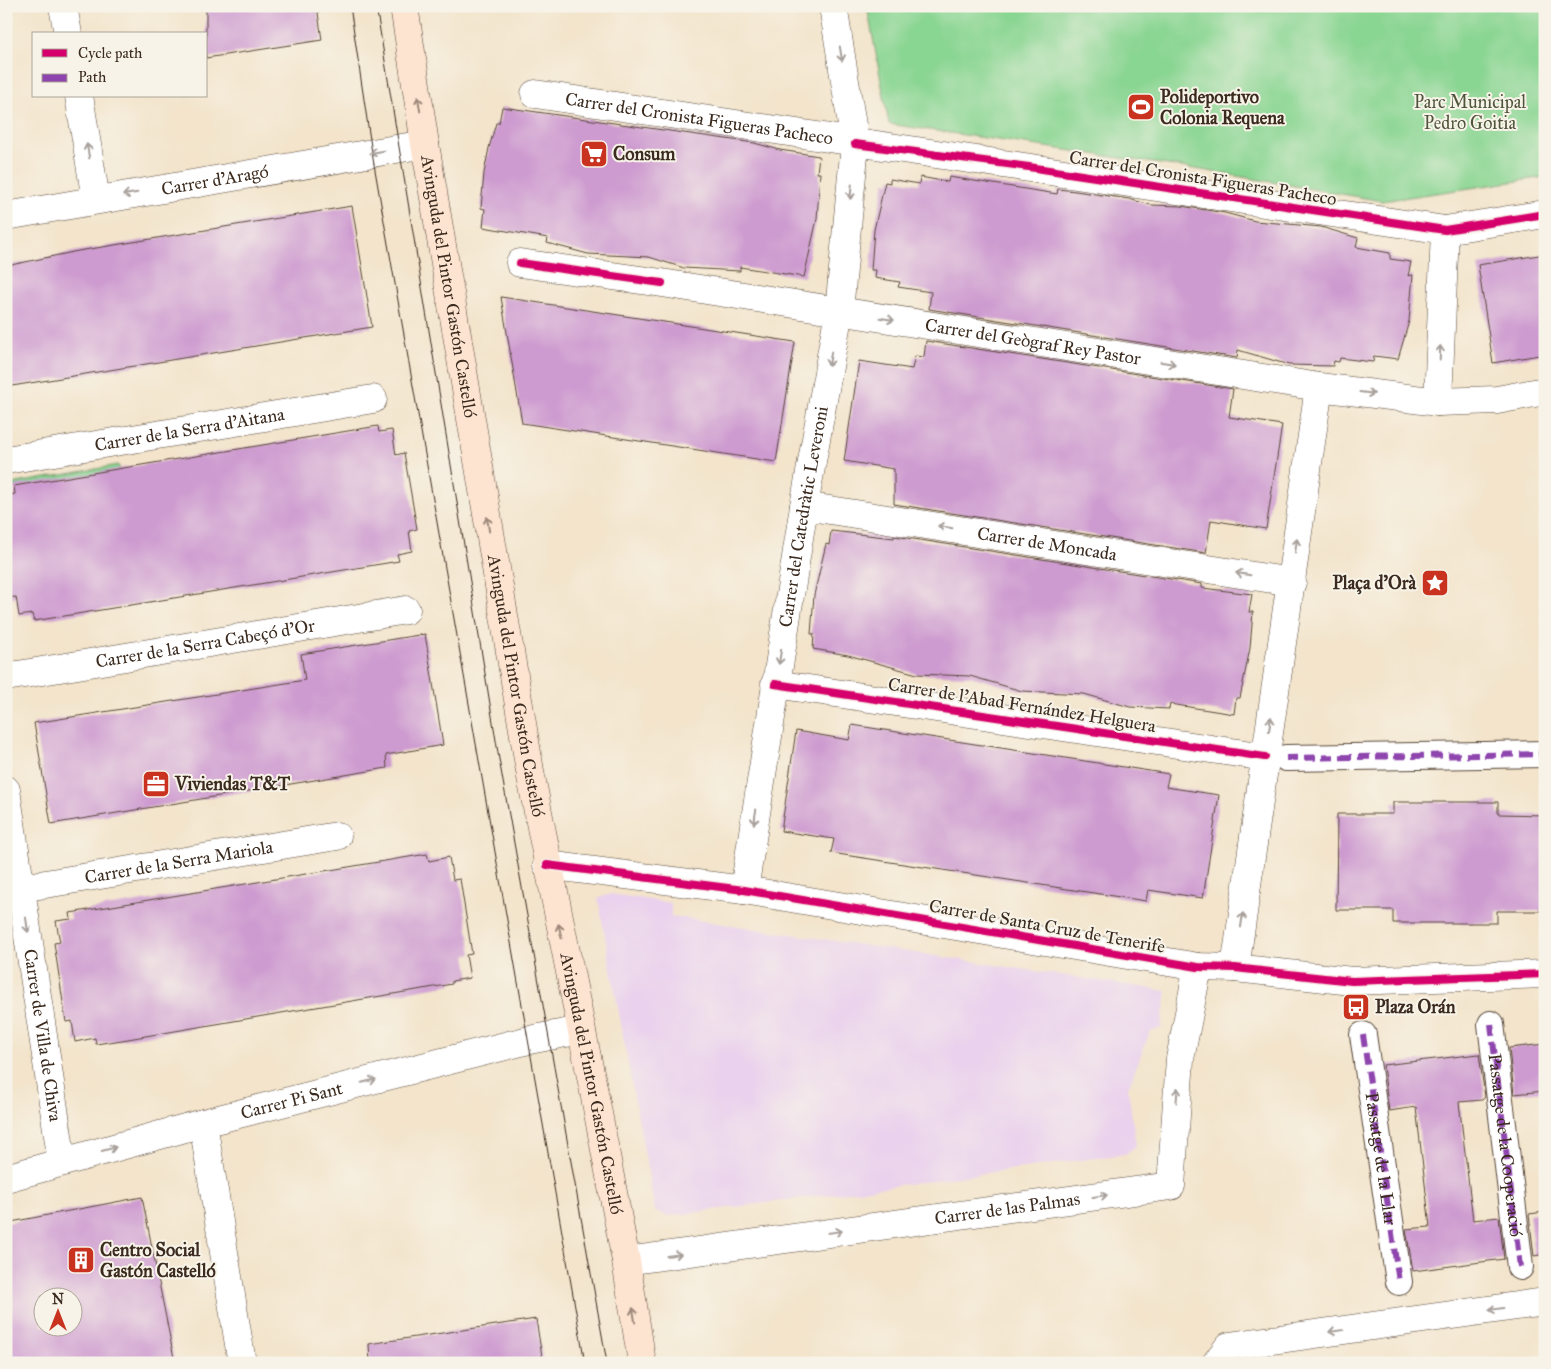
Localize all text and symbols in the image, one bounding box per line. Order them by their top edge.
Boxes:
legend [32,32,208,98]
text: Cycle path [78,44,143,62]
one-way arrow [836,46,846,62]
text: Path [78,68,107,86]
place label: Polideportivo Colonia Requena [1160,86,1285,130]
street label: Carrer del Cronista Figueras Pacheco [564,88,835,149]
park label: Parc Municipal Pedro Goitia [1414,91,1526,134]
sports icon: Polideportivo Colonia Requena [1126,92,1156,122]
one-way arrow [413,97,423,113]
supermarket icon: Consum [579,139,609,169]
place label: Consum [613,143,676,165]
one-way arrow [83,144,93,160]
street label: Carrer del Cronista Figueras Pacheco [1068,146,1338,211]
one-way arrow [369,148,385,158]
street label: Avinguda del Pintor Gastón Castelló [416,153,482,419]
street label: Carrer d'Aragó [160,160,270,200]
one-way arrow [846,184,855,200]
one-way arrow [123,189,139,199]
one-way arrow [879,314,895,324]
street label: Carrer del Geògraf Rey Pastor [924,314,1143,370]
one-way arrow [1435,345,1444,361]
one-way arrow [825,350,835,366]
one-way arrow [1160,359,1176,369]
one-way arrow [1359,388,1375,398]
street label: Carrer de la Serra d'Aitana [93,403,286,456]
street label: Carrer del Catedràtic Leveroni [774,404,833,629]
one-way arrow [482,516,492,532]
one-way arrow [937,521,953,531]
street label: Carrer de Moncada [976,522,1119,566]
one-way arrow [1292,538,1302,554]
street label: Avinguda del Pintor Gastón Castelló [483,552,550,819]
place icon: Plaça d'Orà [1420,568,1450,598]
one-way arrow [1236,569,1252,579]
place label: Plaça d'Orà [1333,572,1416,595]
street label: Carrer de la Serra Cabeçó d'Or [94,614,317,673]
one-way arrow [774,648,784,664]
street label: Carrer de l'Abad Fernández Helguera [886,673,1158,738]
one-way arrow [1265,716,1275,732]
office icon: Viviendas T&T [141,769,171,799]
place label: Viviendas T&T [174,773,291,795]
one-way arrow [750,809,760,825]
street label: Carrer de la Serra Mariola [83,836,275,888]
street label: Carrer de Santa Cruz de Tenerife [927,894,1167,958]
one-way arrow [1237,912,1247,928]
one-way arrow [22,917,32,933]
one-way arrow [555,924,565,940]
street label: Carrer de Villa de Chiva [19,947,67,1123]
street label: Avinguda del Pintor Gastón Castelló [555,950,628,1216]
bus stop icon: Plaza Orán [1341,992,1371,1022]
place label: Plaza Orán [1375,996,1456,1018]
street label: Passatge de la Cooperació [1484,1052,1527,1238]
one-way arrow [361,1076,377,1085]
street label: Carrer Pi Sant [238,1077,346,1124]
one-way arrow [1172,1087,1182,1103]
street label: Passatge de la Llar [1360,1091,1402,1227]
one-way arrow [101,1143,117,1153]
street label: Carrer de las Palmas [933,1188,1082,1229]
one-way arrow [1092,1191,1108,1201]
one-way arrow [827,1227,843,1237]
place label: Centro Social Gastón Castelló [100,1239,216,1282]
building icon: Centro Social Gastón Castelló [66,1245,96,1275]
one-way arrow [666,1250,682,1260]
north arrow [32,1286,82,1336]
text: N [52,1291,64,1308]
one-way arrow [1489,1304,1505,1314]
one-way arrow [629,1307,639,1323]
one-way arrow [1328,1326,1344,1336]

